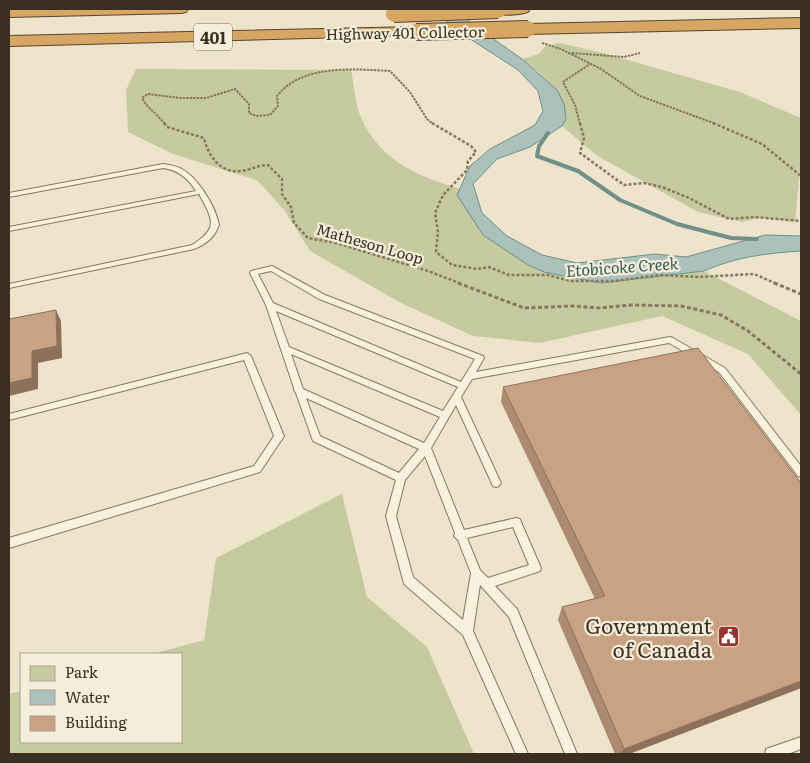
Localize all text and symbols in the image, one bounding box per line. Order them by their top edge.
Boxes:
street label: Highway 401 Collector [325,19,485,45]
road number: 401 [194,24,232,51]
street label: Matheson Loop [314,217,426,269]
water label: Etobicoke Creek [565,250,679,282]
place label: Government of Canada [585,609,713,664]
public building icon: Government of Canada [716,624,740,648]
legend [20,653,182,743]
text: Park [65,660,99,683]
text: Water [65,685,110,708]
text: Building [65,710,127,733]

